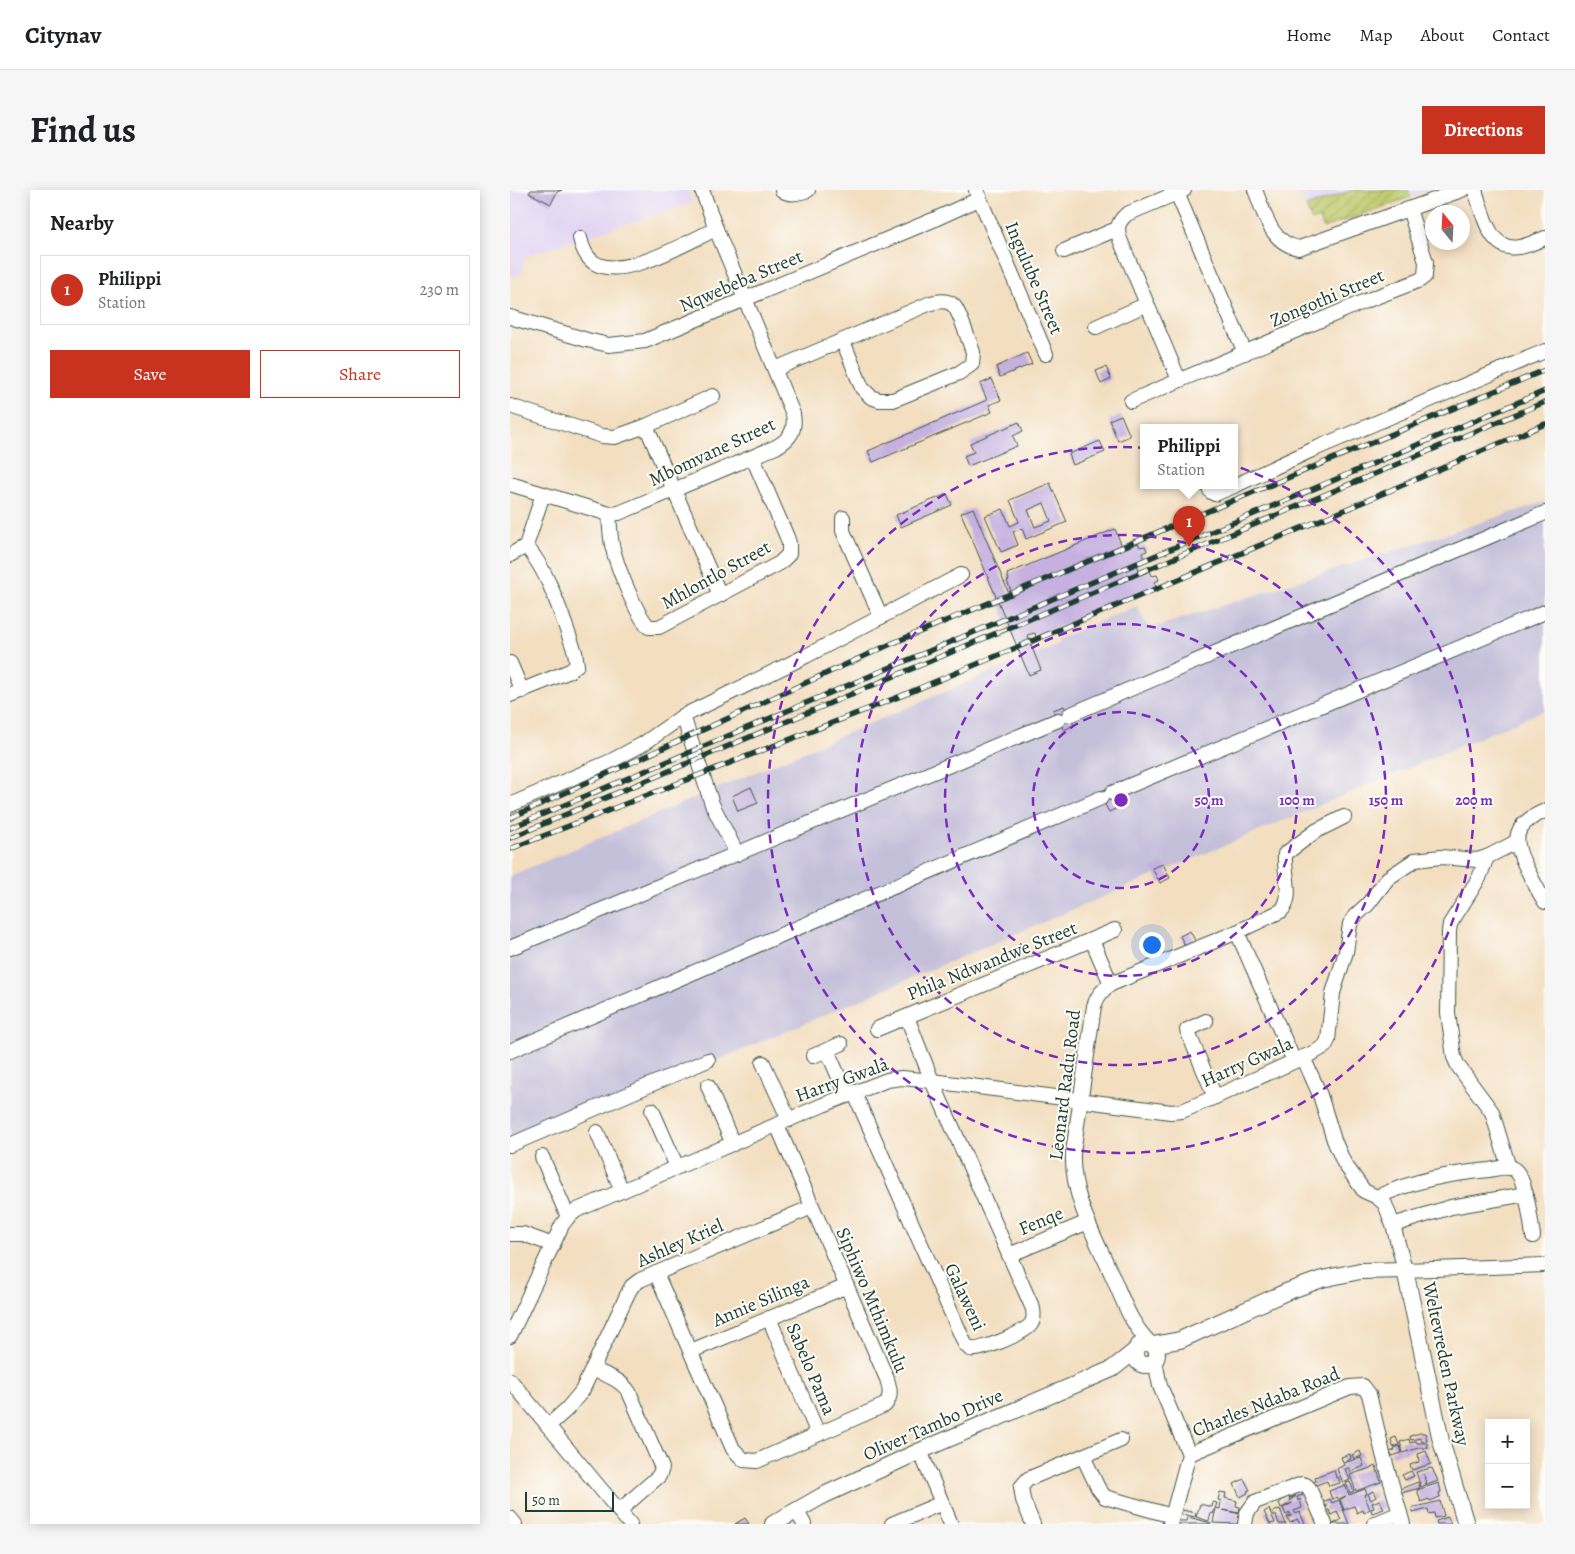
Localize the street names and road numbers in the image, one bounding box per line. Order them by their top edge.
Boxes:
street label: Ingulube Street [999,217,1069,339]
street label: Nqwebeba Street [675,243,807,319]
street label: Zongothi Street [1266,262,1388,334]
street label: Mbomvane Street [644,411,780,493]
street label: Mhlontlo Street [657,534,775,616]
street label: Phila Ndwandwe Street [903,915,1081,1007]
street label: Leonard Radu Road [1043,1007,1087,1162]
street label: Harry Gwala [1197,1030,1297,1094]
street label: Harry Gwala [792,1051,892,1109]
street label: Fenqe [1015,1200,1067,1242]
street label: Ashley Kriel [632,1212,728,1274]
street label: Siphiwo Mthimkulu [830,1223,915,1377]
street label: Galaweni [938,1259,992,1335]
street label: Annie Silinga [708,1269,814,1333]
street label: Weltevreden Parkway [1416,1279,1476,1449]
street label: Sabelo Pama [780,1319,842,1419]
street label: Charles Ndaba Road [1188,1360,1344,1443]
street label: Oliver Tambo Drive [859,1383,1007,1467]

